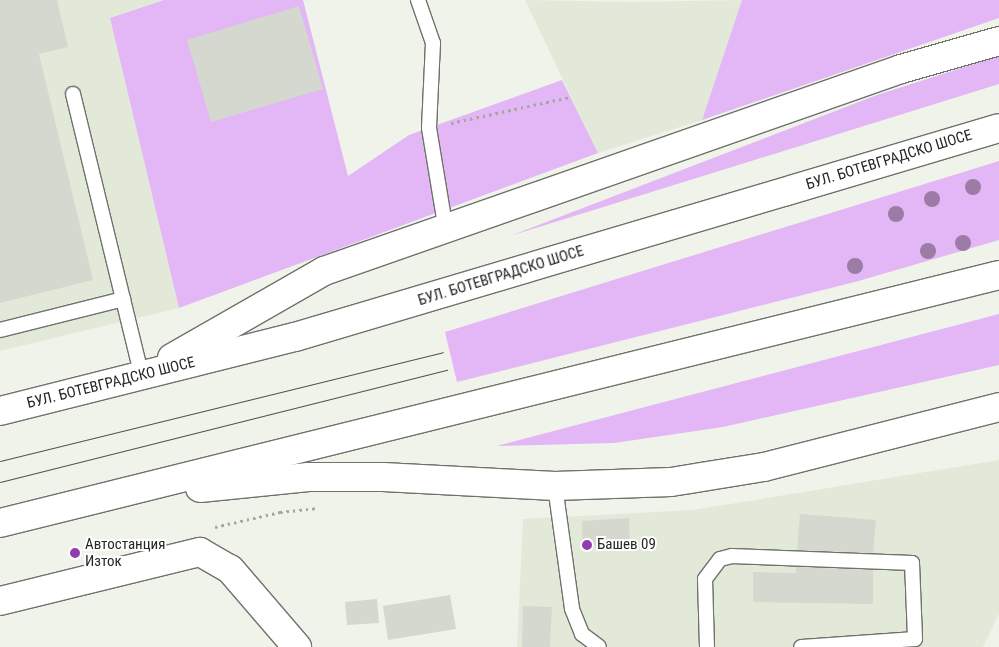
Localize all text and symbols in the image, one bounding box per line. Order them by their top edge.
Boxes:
street label: БУЛ. БОТЕВГРАДСКО ШОСЕ [804,126,974,194]
street label: БУЛ. БОТЕВГРАДСКО ШОСЕ [416,242,586,310]
street label: БУЛ. БОТЕВГРАДСКО ШОСЕ [25,353,197,413]
place label: Автостанция Изток [85,535,165,570]
place label: Башев 09 [597,536,656,554]
marker: Башев 09 [581,539,593,551]
marker: Автостанция Изток [69,547,81,559]

